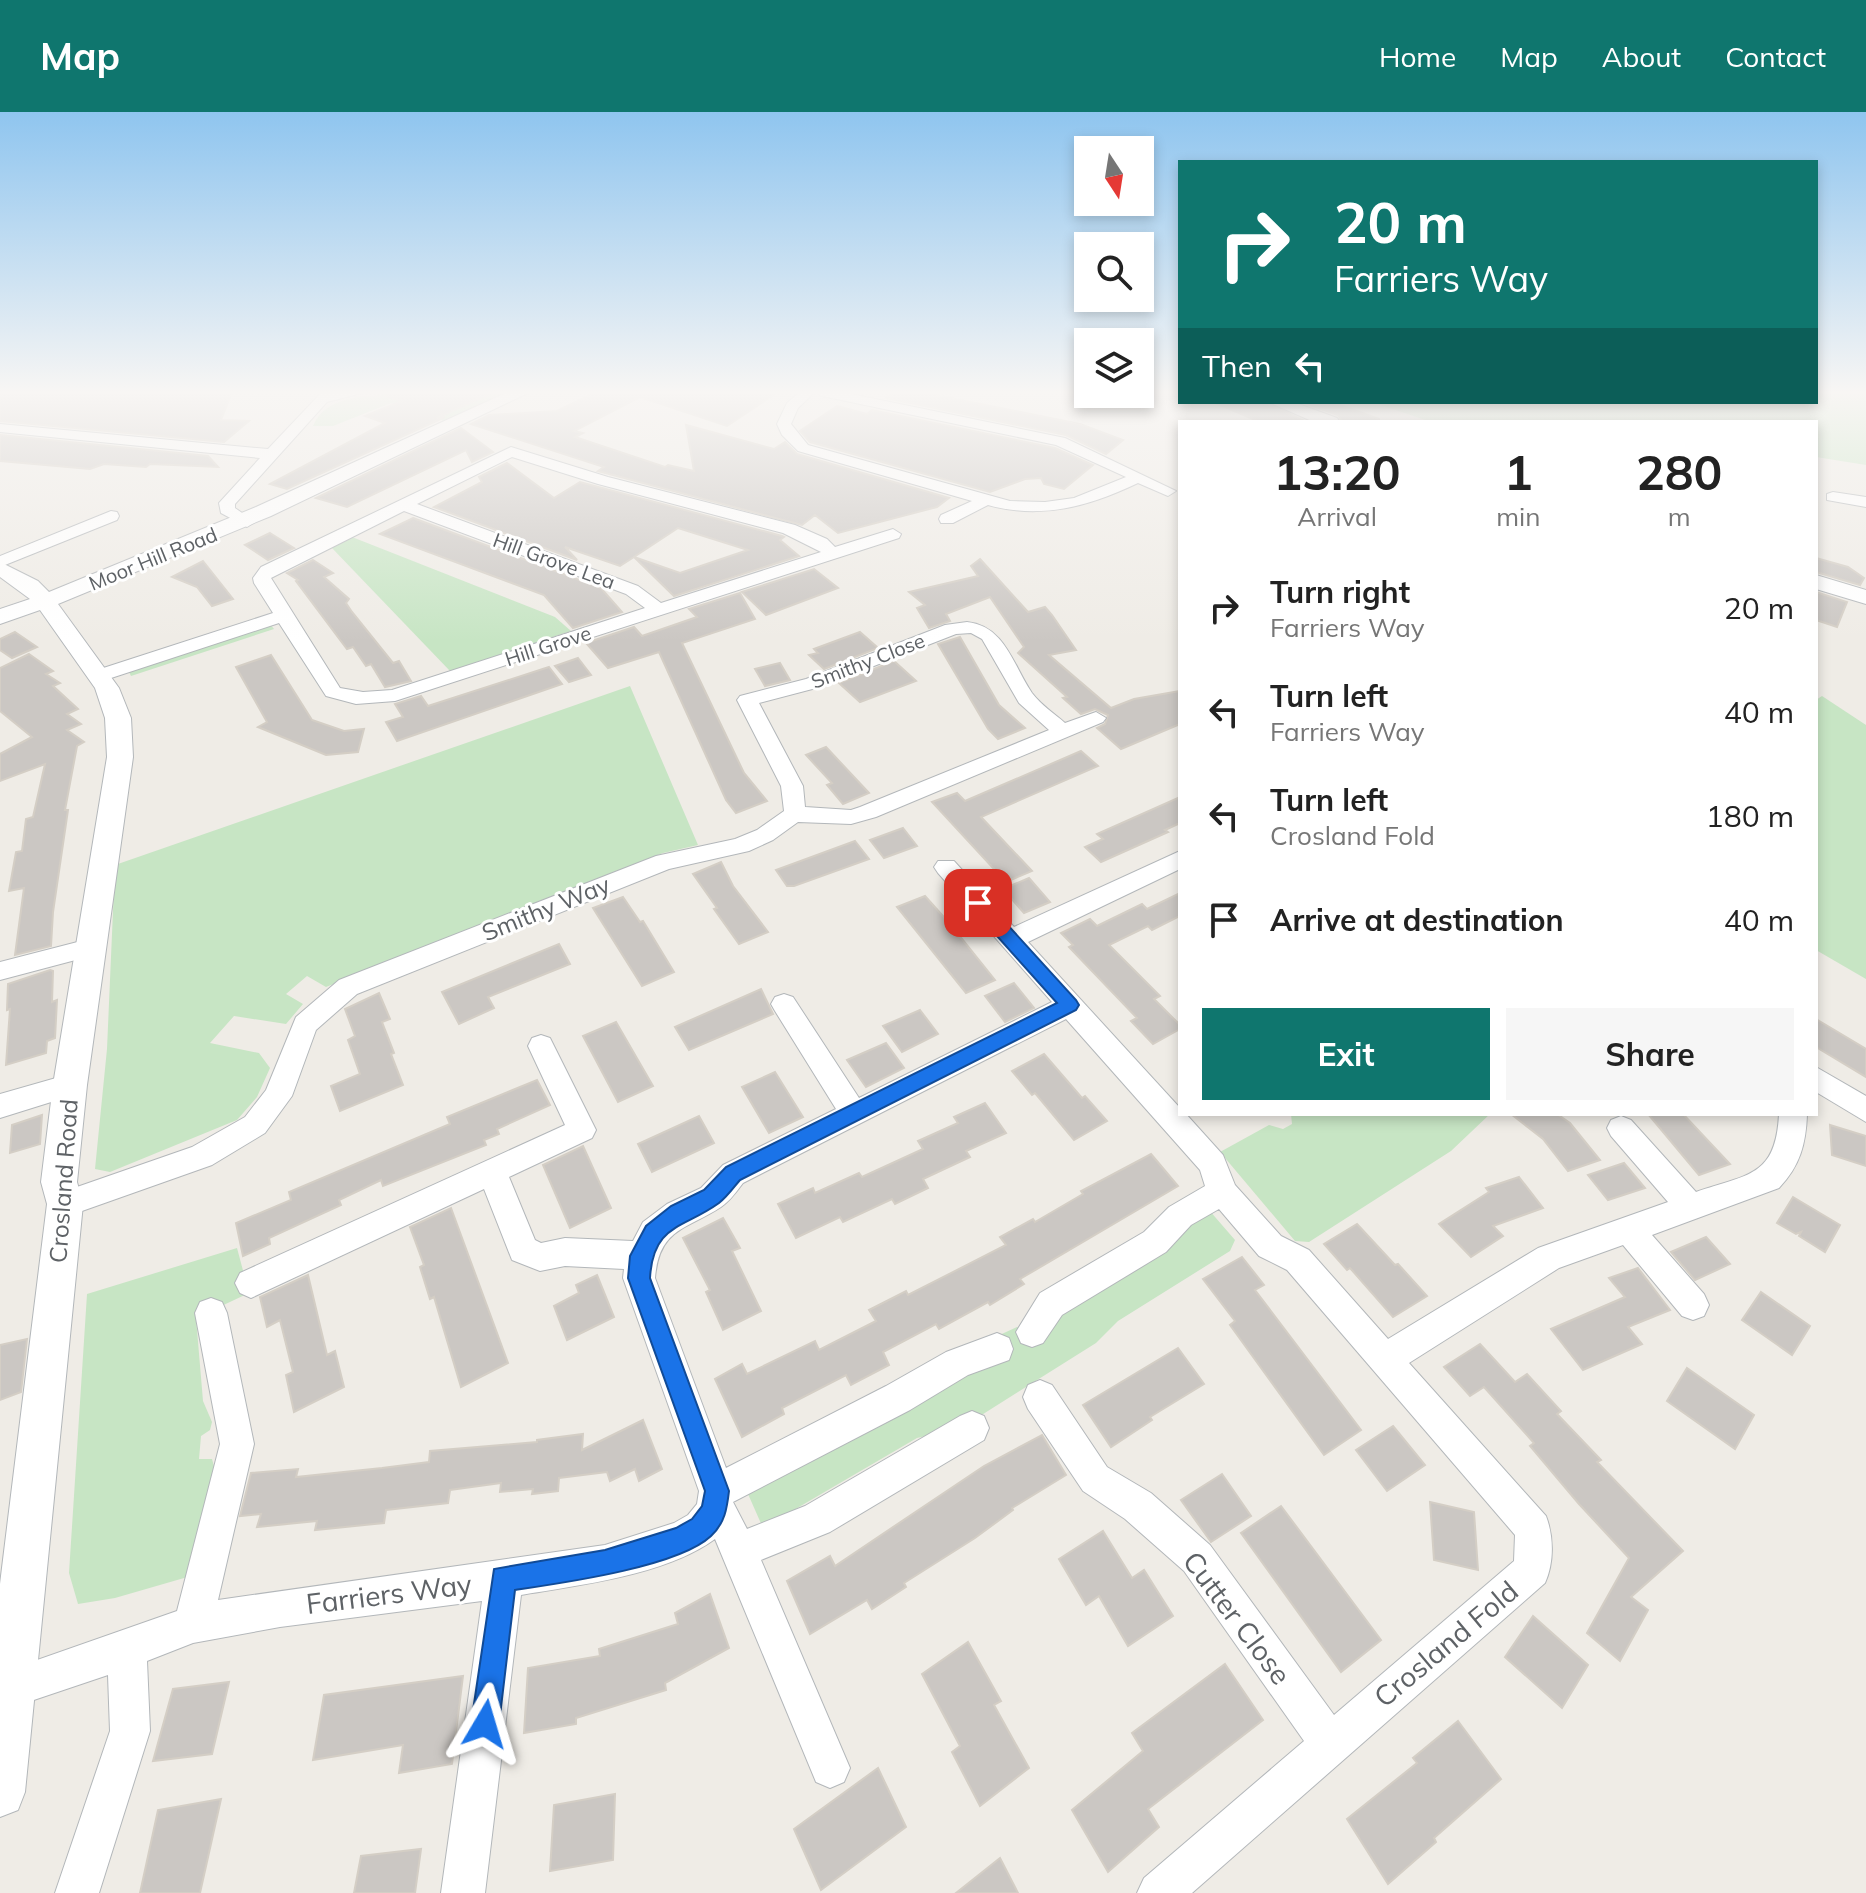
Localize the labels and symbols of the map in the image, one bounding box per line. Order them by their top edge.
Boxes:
north arrow [1074,136,1154,216]
street label: Moor Hill Road [85,521,221,596]
street label: Hill Grove Lea [490,527,619,594]
street label: Hill Grove [502,620,594,671]
street label: Smithy Close [807,627,928,694]
street label: Smithy Way [477,869,614,947]
pin [944,869,1012,937]
street label: Crosland Road [42,1098,84,1264]
street label: Cutter Close [1176,1544,1299,1691]
street label: Farriers Way [304,1566,474,1621]
street label: Crosland Fold [1366,1573,1525,1714]
position arrow [443,1682,527,1766]

